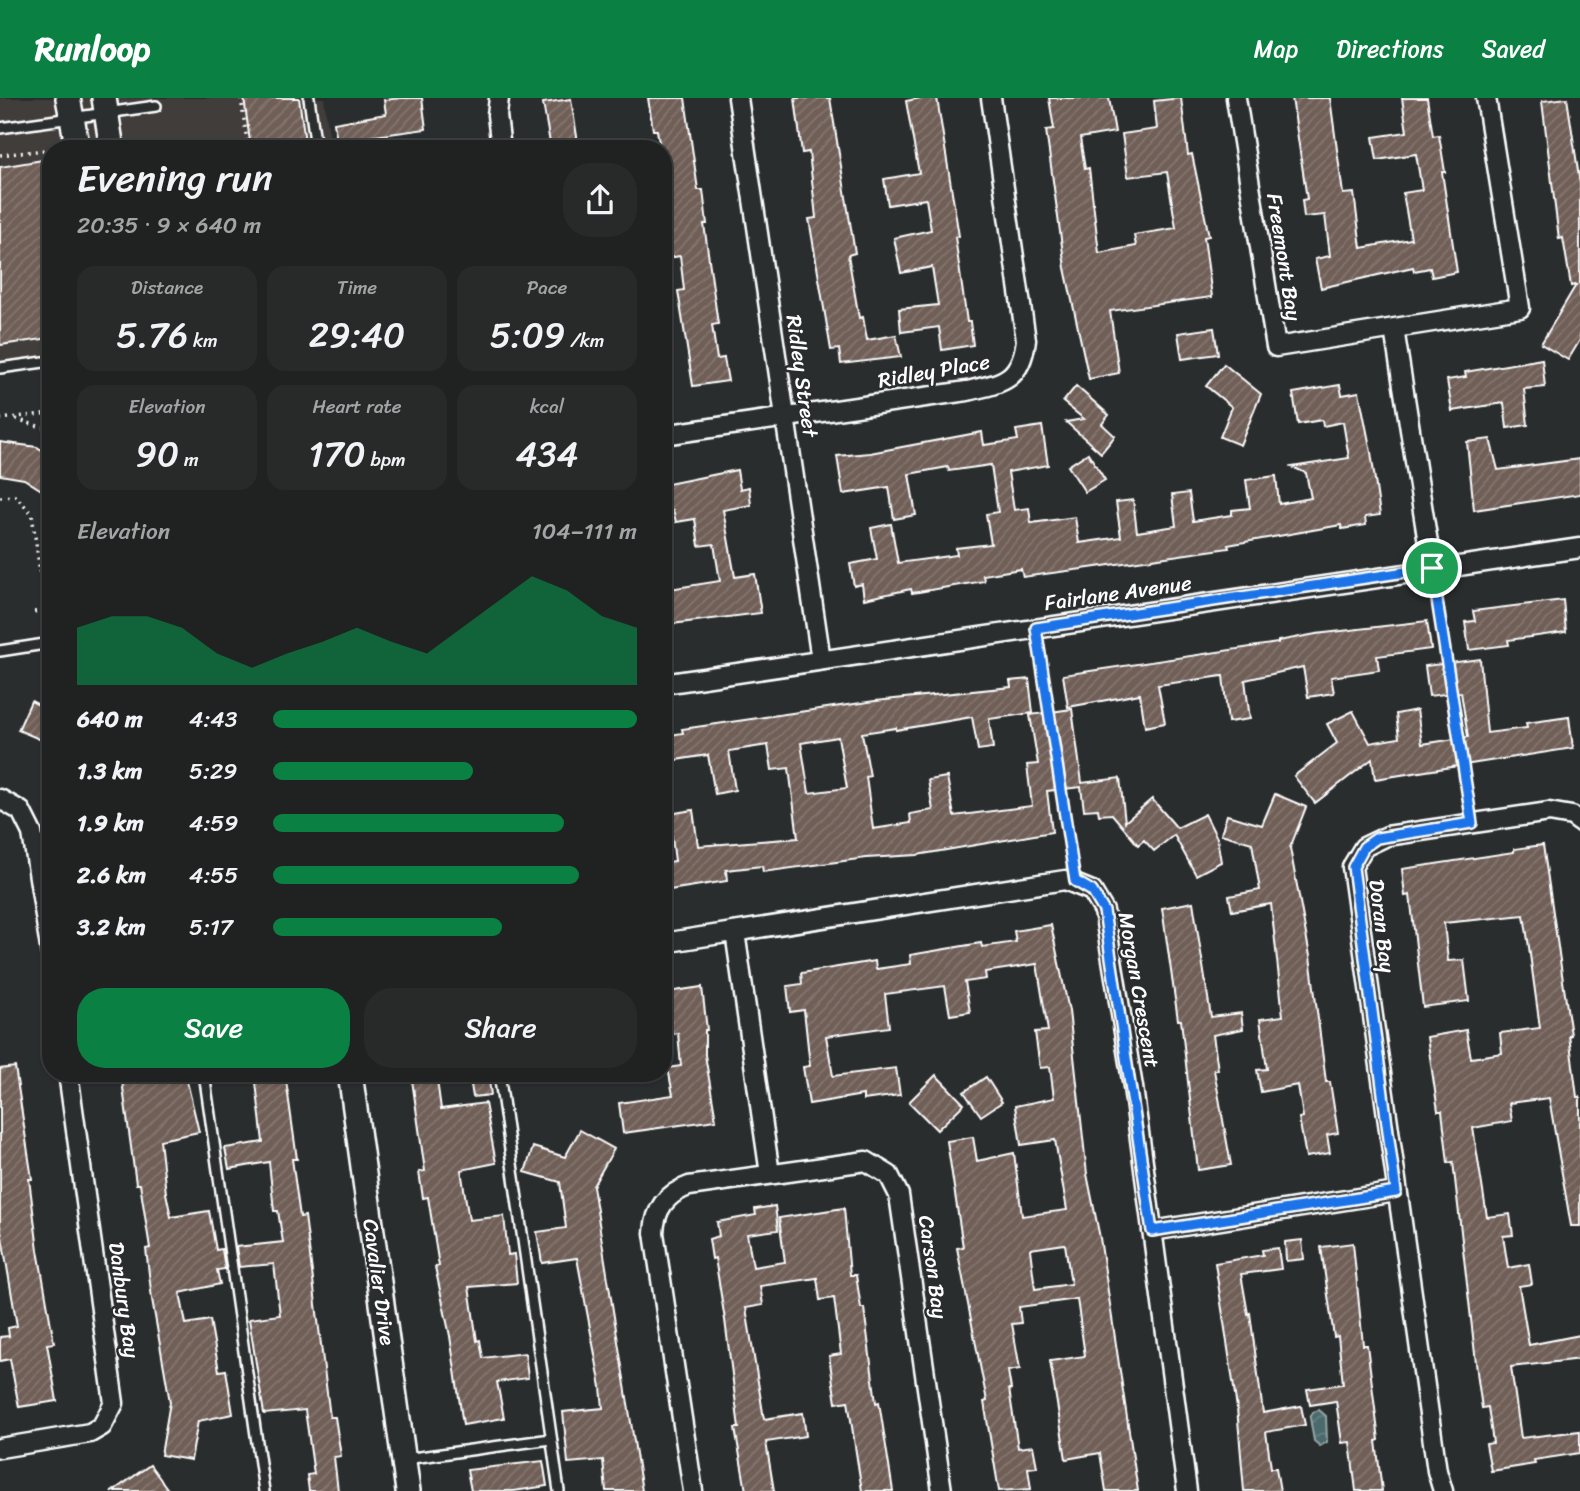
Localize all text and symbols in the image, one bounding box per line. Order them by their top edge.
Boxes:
text: Runloop [35,20,150,78]
text: Map [1254,28,1298,70]
text: Directions [1336,28,1444,70]
text: Saved [1482,28,1545,70]
text: Evening run [77,145,273,212]
button: share [563,163,637,237]
street label: Freemont Bay [1255,190,1313,324]
text: 20:35 · 9 × 640 m [77,205,261,246]
text: Distance [131,271,203,304]
text: Time [337,271,377,304]
text: Pace [527,271,567,304]
text: 5.76 [116,304,188,366]
text: 29:40 [309,304,405,366]
text: 5:09 [490,304,565,366]
street label: Ridley Street [775,312,830,441]
text: km [188,324,218,357]
text: /km [565,324,604,357]
street label: Ridley Place [875,342,993,400]
text: Elevation [129,390,205,423]
text: Heart rate [312,390,402,423]
text: kcal [530,390,564,423]
text: 90 [135,423,179,485]
text: 170 [308,423,366,485]
text: 434 [516,423,578,485]
text: m [179,443,199,476]
text: bpm [366,443,406,476]
text: Elevation [77,511,170,552]
text: 104–111 m [532,511,637,552]
pin [1402,538,1462,598]
icon: arrive [1413,549,1451,587]
street label: Fairlane Avenue [1042,564,1194,622]
text: 640 m [77,699,143,740]
text: 4:43 [189,699,237,740]
text: 1.3 km [77,751,142,792]
text: 5:29 [189,751,237,792]
text: 1.9 km [77,803,144,844]
text: 4:59 [189,803,239,844]
text: 2.6 km [77,855,146,896]
text: 4:55 [189,855,238,896]
street label: Doran Bay [1357,877,1407,975]
text: 3.2 km [77,907,146,948]
text: 5:17 [189,907,233,948]
street label: Morgan Crescent [1107,909,1171,1071]
button: Save [77,988,350,1068]
button: Share [364,988,637,1068]
street label: Carson Bay [907,1213,959,1321]
street label: Cavalier Drive [351,1216,407,1348]
street label: Danbury Bay [97,1240,151,1360]

